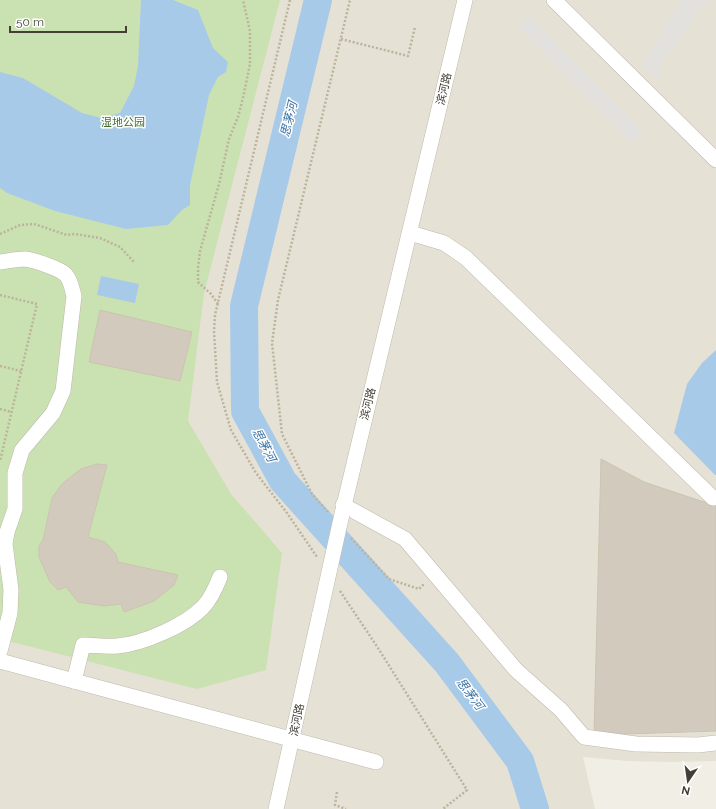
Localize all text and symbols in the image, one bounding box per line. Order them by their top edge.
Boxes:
scale bar [10,8,126,34]
text: 50 m [16,15,44,29]
street label: 滨河路 [434,71,454,107]
water label: 思茅河 [278,98,301,138]
park label: 湿地公园 [101,116,145,129]
street label: 滨河路 [358,386,378,422]
water label: 思茅河 [249,426,280,466]
water label: 思茅河 [454,675,488,714]
street label: 滨河路 [287,703,307,737]
north arrow [668,761,708,801]
text: N [680,783,691,798]

